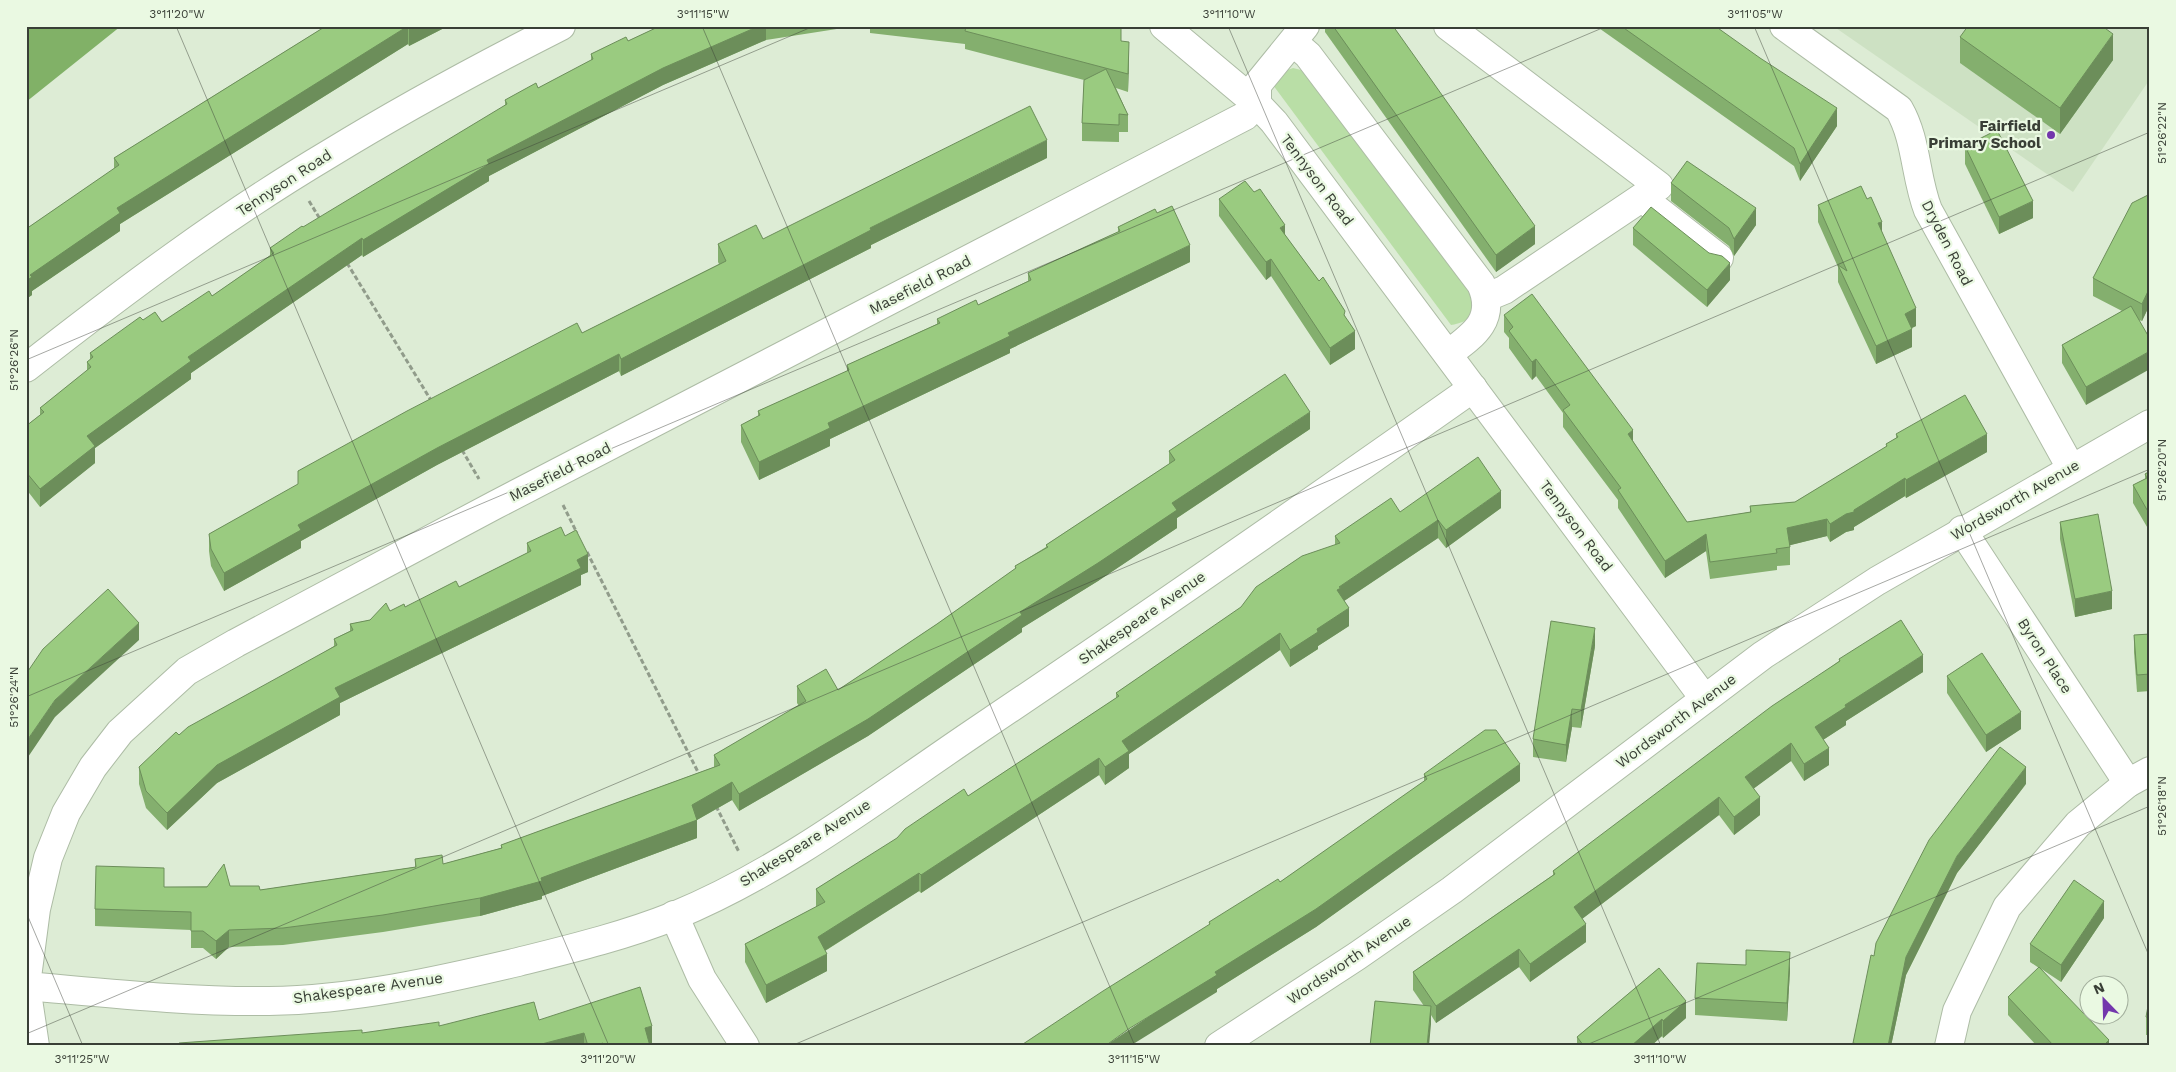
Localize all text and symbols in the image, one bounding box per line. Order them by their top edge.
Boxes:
text: 3°11'20"W [149,7,205,21]
text: 3°11'15"W [677,7,730,21]
text: 3°11'10"W [1202,7,1256,21]
text: 3°11'05"W [1727,7,1783,21]
text: 51°26'22"N [2155,102,2169,164]
place label: Fairfield Primary School [1928,117,2041,152]
marker: Fairfield Primary School [2045,129,2057,141]
street label: Tennyson Road [1277,131,1357,229]
street label: Tennyson Road [233,146,335,220]
street label: Dryden Road [1918,197,1976,289]
street label: Masefield Road [866,252,974,318]
text: 51°26'26"N [7,329,21,391]
street label: Masefield Road [506,439,614,505]
text: 51°26'20"N [2155,439,2169,501]
street label: Wordsworth Avenue [1947,456,2083,544]
street label: Tennyson Road [1536,477,1616,575]
street label: Shakespeare Avenue [1075,567,1209,669]
street label: Byron Place [2014,615,2076,697]
text: 51°26'24"N [7,666,21,728]
street label: Wordsworth Avenue [1612,670,1740,772]
text: 51°26'18"N [2155,776,2169,836]
street label: Shakespeare Avenue [736,795,874,891]
street label: Wordsworth Avenue [1284,912,1414,1008]
street label: Shakespeare Avenue [292,969,444,1007]
north arrow [2078,974,2128,1024]
text: N [2091,979,2107,997]
text: 3°11'25"W [54,1052,110,1066]
text: 3°11'20"W [580,1052,636,1066]
text: 3°11'15"W [1108,1052,1161,1066]
text: 3°11'10"W [1633,1052,1687,1066]

